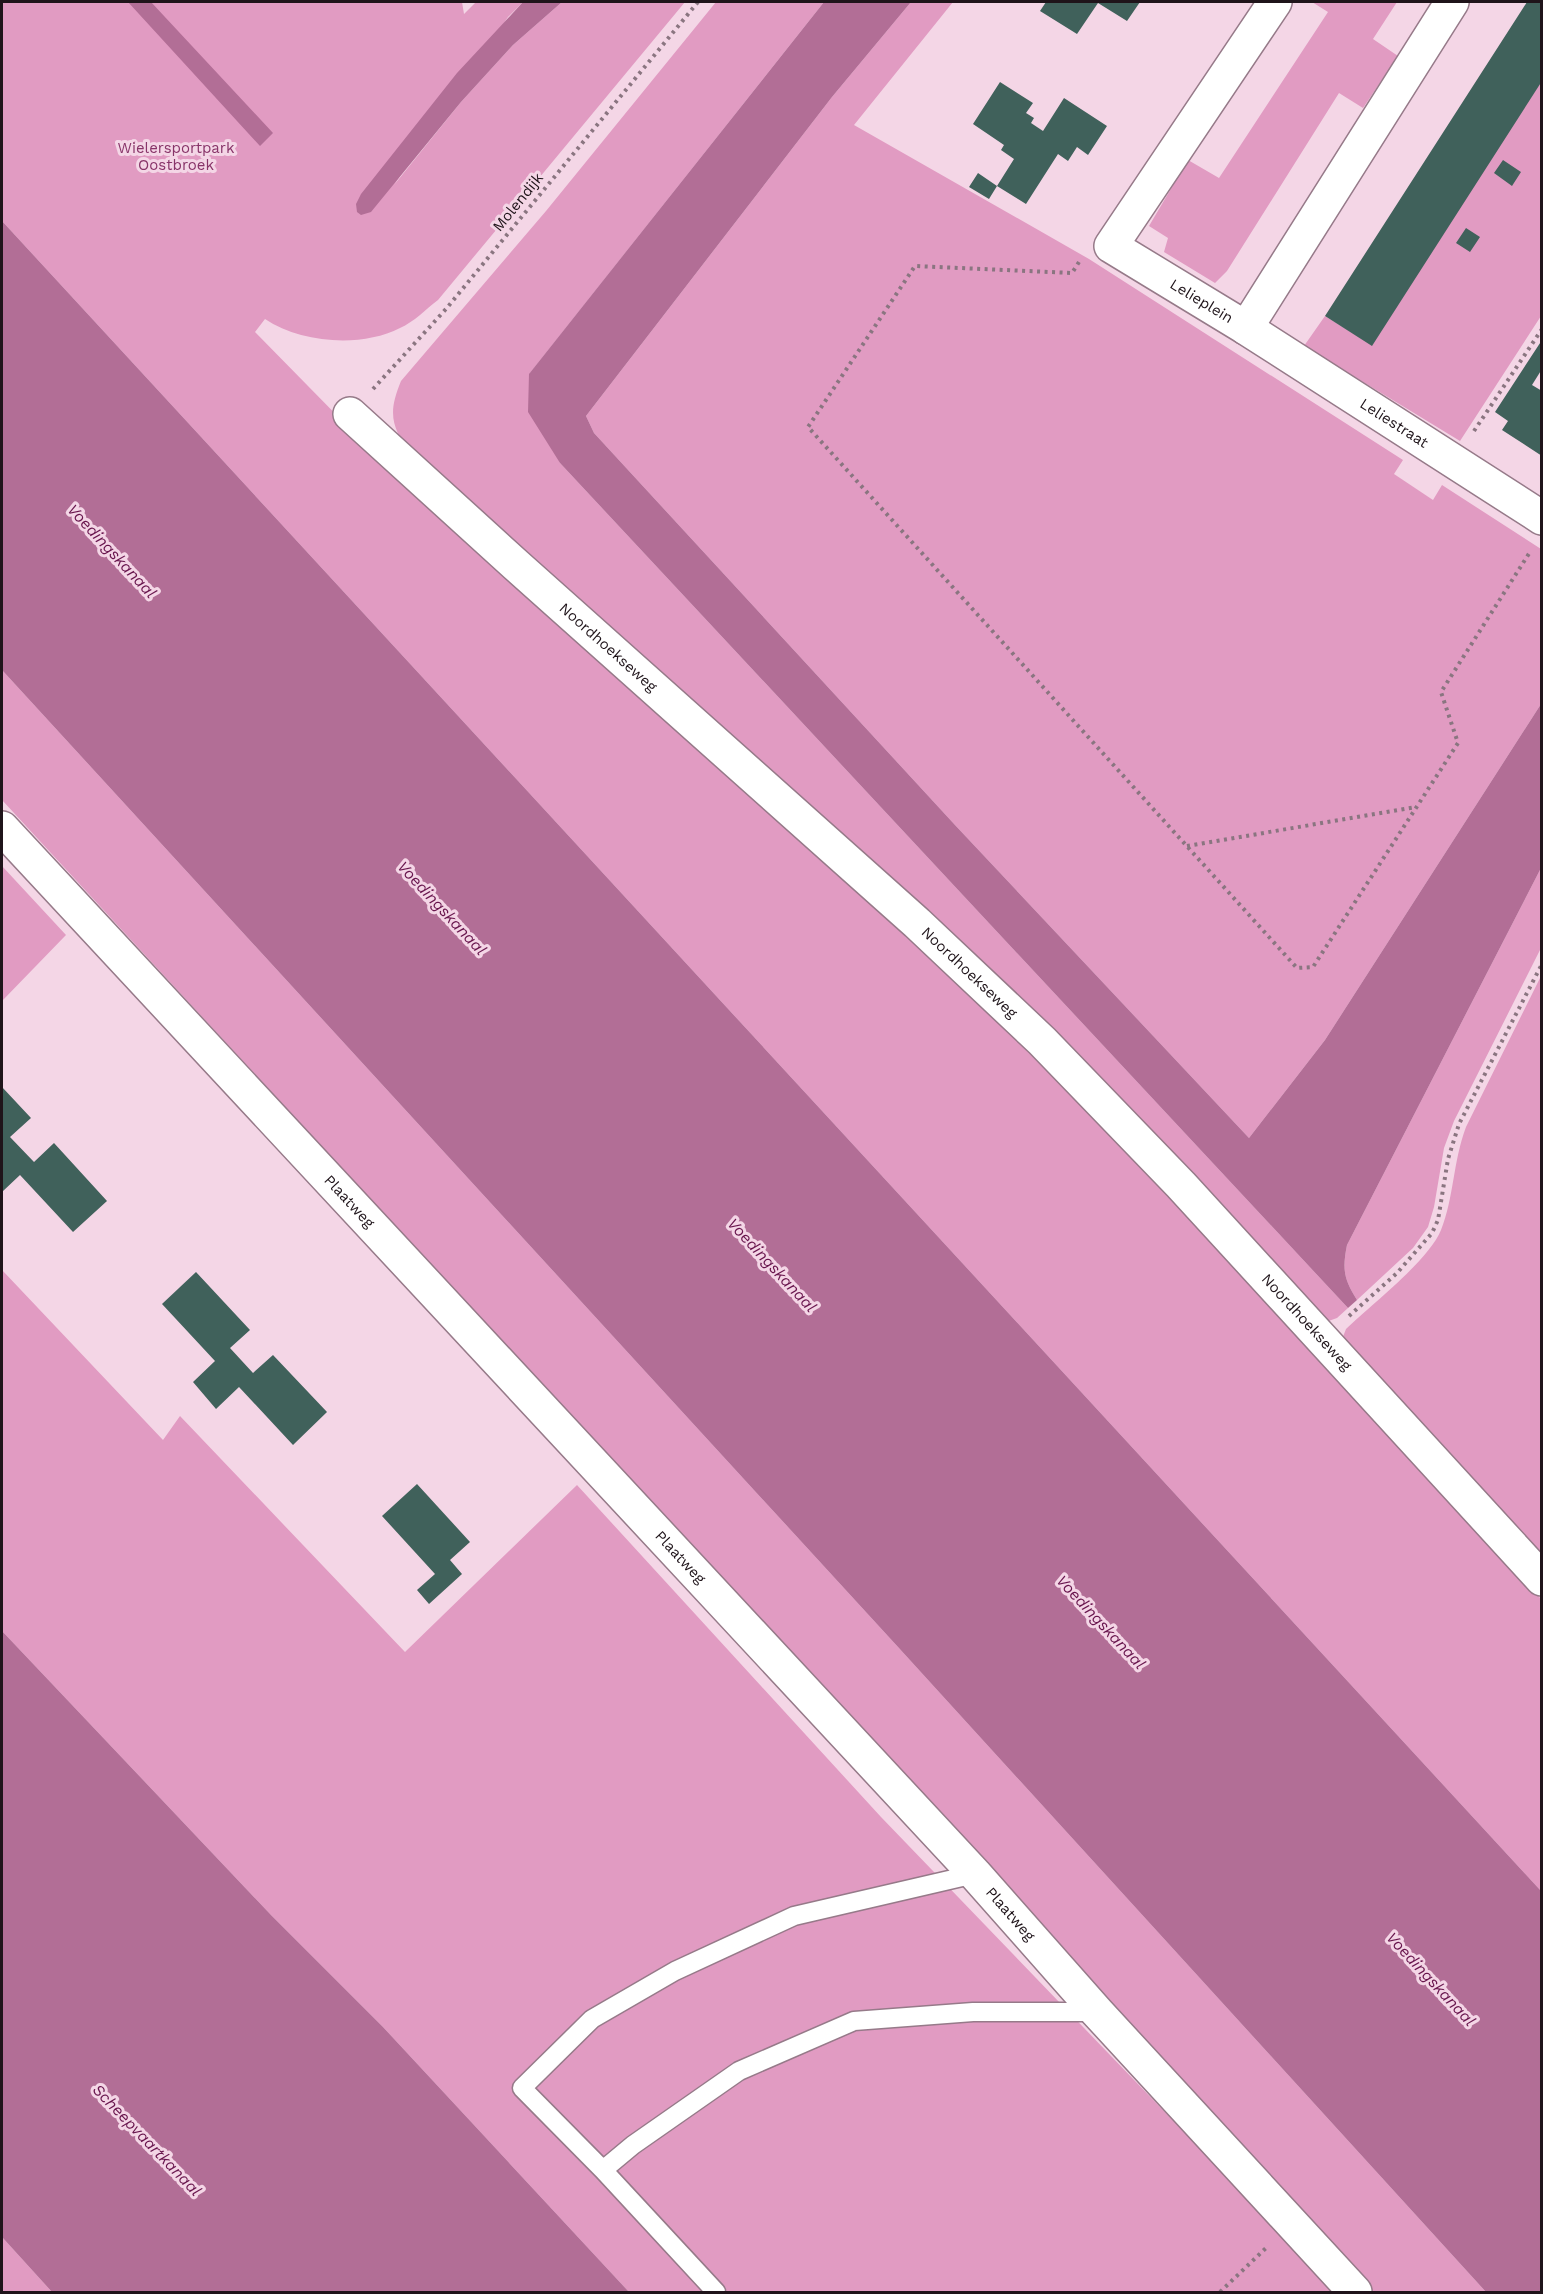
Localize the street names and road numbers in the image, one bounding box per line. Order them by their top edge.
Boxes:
street label: Molendijk [489,169,547,235]
street label: Lelieplein [1167,275,1236,327]
street label: Leliestraat [1357,394,1432,452]
street label: Noordhoekseweg [556,599,661,696]
street label: Noordhoekseweg [918,923,1021,1022]
street label: Plaatweg [320,1171,378,1232]
street label: Noordhoekseweg [1258,1270,1355,1374]
street label: Plaatweg [651,1527,709,1587]
street label: Plaatweg [982,1883,1039,1945]

